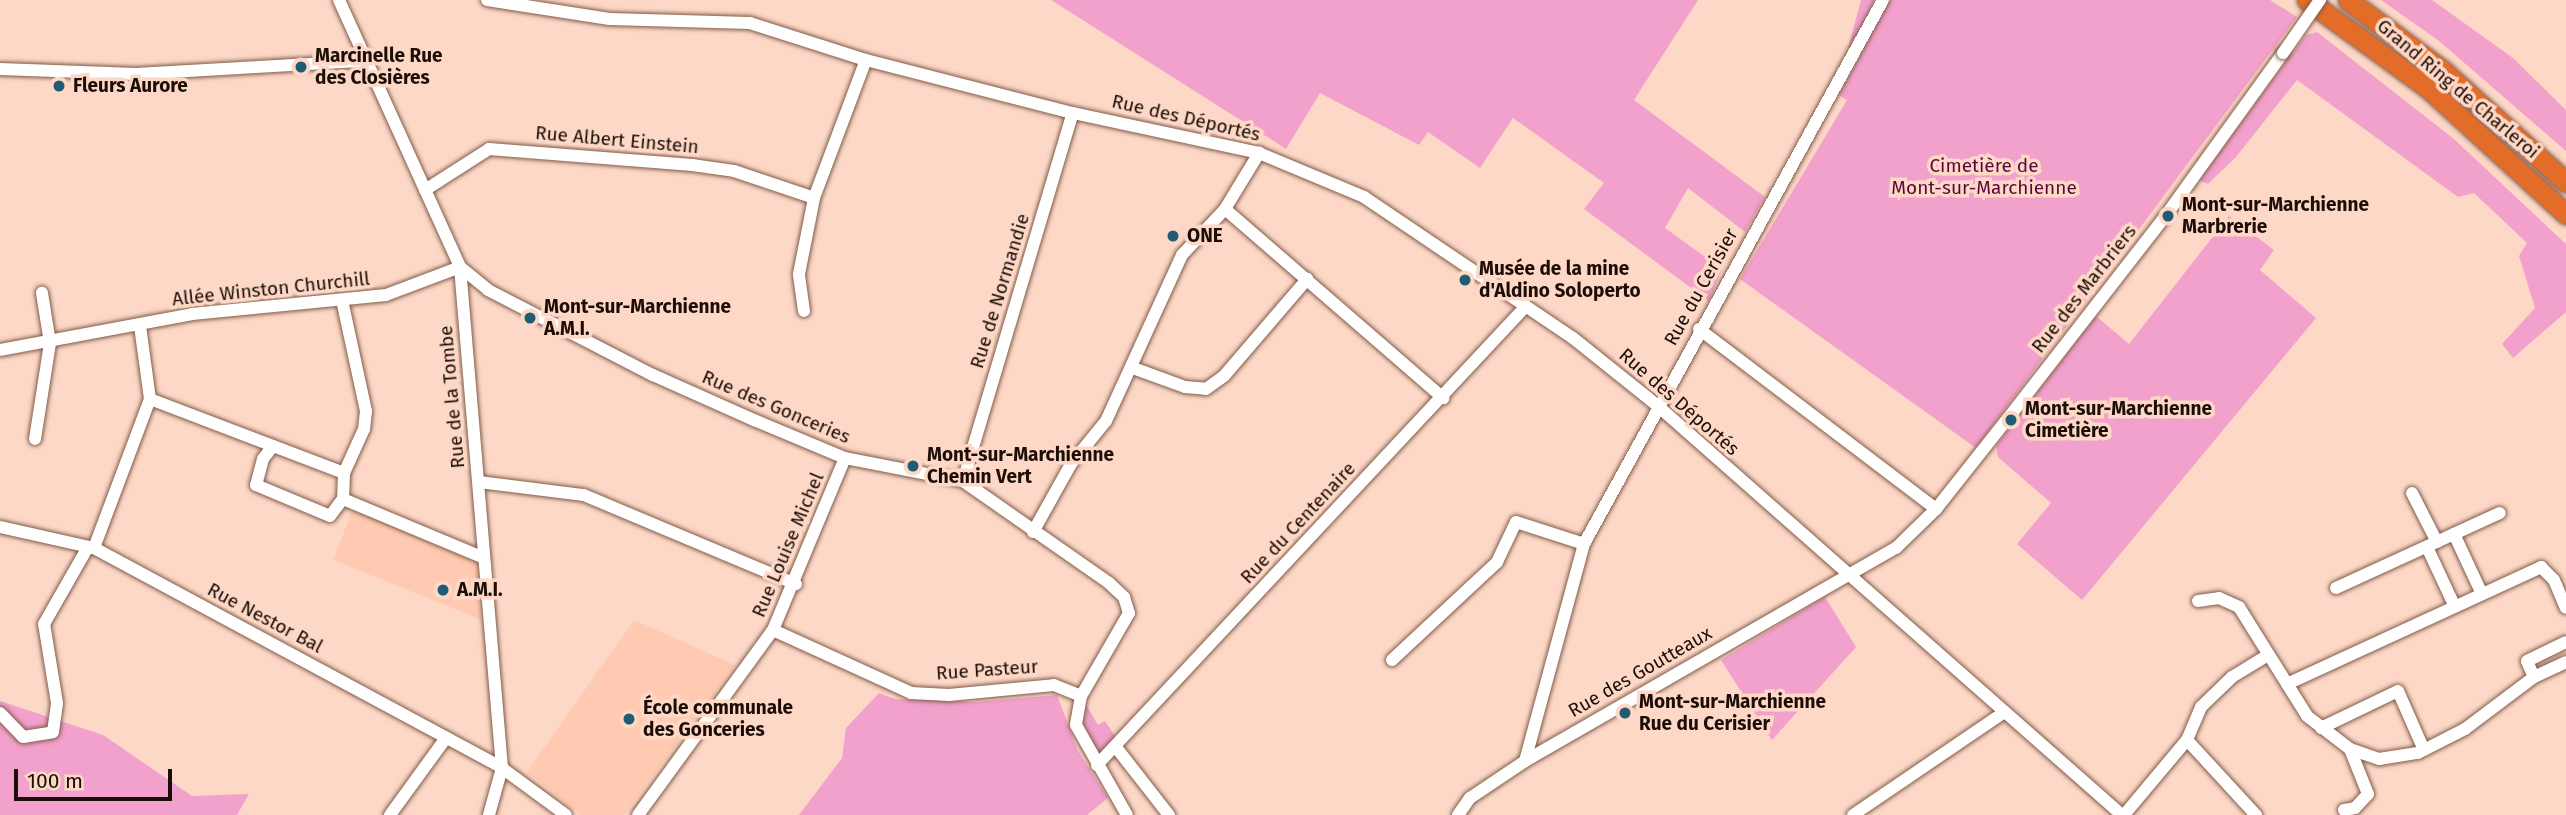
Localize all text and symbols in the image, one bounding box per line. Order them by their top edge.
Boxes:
street label: Grand Ring de Charleroi [2372,15,2544,163]
place label: Marcinelle Rue des Closières [315,45,443,89]
marker: Marcinelle Rue des Closières [293,59,309,75]
place label: Fleurs Aurore [73,75,188,97]
marker: Fleurs Aurore [51,78,67,94]
street label: Rue des Déportés [1110,90,1262,146]
street label: Rue Albert Einstein [534,121,700,159]
park label: Cimetière de Mont-sur-Marchienne [1891,155,2077,199]
place label: Mont-sur-Marchienne Marbrerie [2182,194,2369,238]
marker: Mont-sur-Marchienne Marbrerie [2160,208,2176,224]
street label: Rue de Normandie [966,211,1034,371]
street label: Rue des Marbriers [2027,220,2141,358]
street label: Rue du Cerisier [1659,224,1743,350]
place label: ONE [1187,225,1223,247]
marker: ONE [1165,228,1181,244]
place label: Musée de la mine d'Aldino Soloperto [1479,258,1641,302]
street label: Allée Winston Churchill [171,267,371,311]
marker: Musée de la mine d'Aldino Soloperto [1457,272,1473,288]
place label: Mont-sur-Marchienne A.M.I. [544,296,731,340]
marker: Mont-sur-Marchienne A.M.I. [522,310,538,326]
street label: Rue de la Tombe [434,325,470,469]
street label: Rue des Déportés [1614,344,1744,460]
street label: Rue des Gonceries [698,365,854,449]
place label: Mont-sur-Marchienne Cimetière [2025,398,2212,442]
marker: Mont-sur-Marchienne Cimetière [2003,412,2019,428]
place label: Mont-sur-Marchienne Chemin Vert [927,444,1114,488]
street label: Rue du Centenaire [1236,457,1360,589]
marker: Mont-sur-Marchienne Chemin Vert [905,458,921,474]
street label: Rue Louise Michel [747,469,829,621]
street label: Rue Nestor Bal [203,578,327,658]
place label: A.M.I. [457,579,503,601]
marker: A.M.I. [435,582,451,598]
street label: Rue des Goutteaux [1564,622,1716,722]
street label: Rue Pasteur [935,655,1039,685]
place label: Mont-sur-Marchienne Rue du Cerisier [1639,691,1826,735]
place label: École communale des Gonceries [643,697,793,741]
marker: Mont-sur-Marchienne Rue du Cerisier [1617,705,1633,721]
marker: École communale des Gonceries [621,711,637,727]
scale bar [18,756,175,800]
text: 100 m [27,768,83,794]

